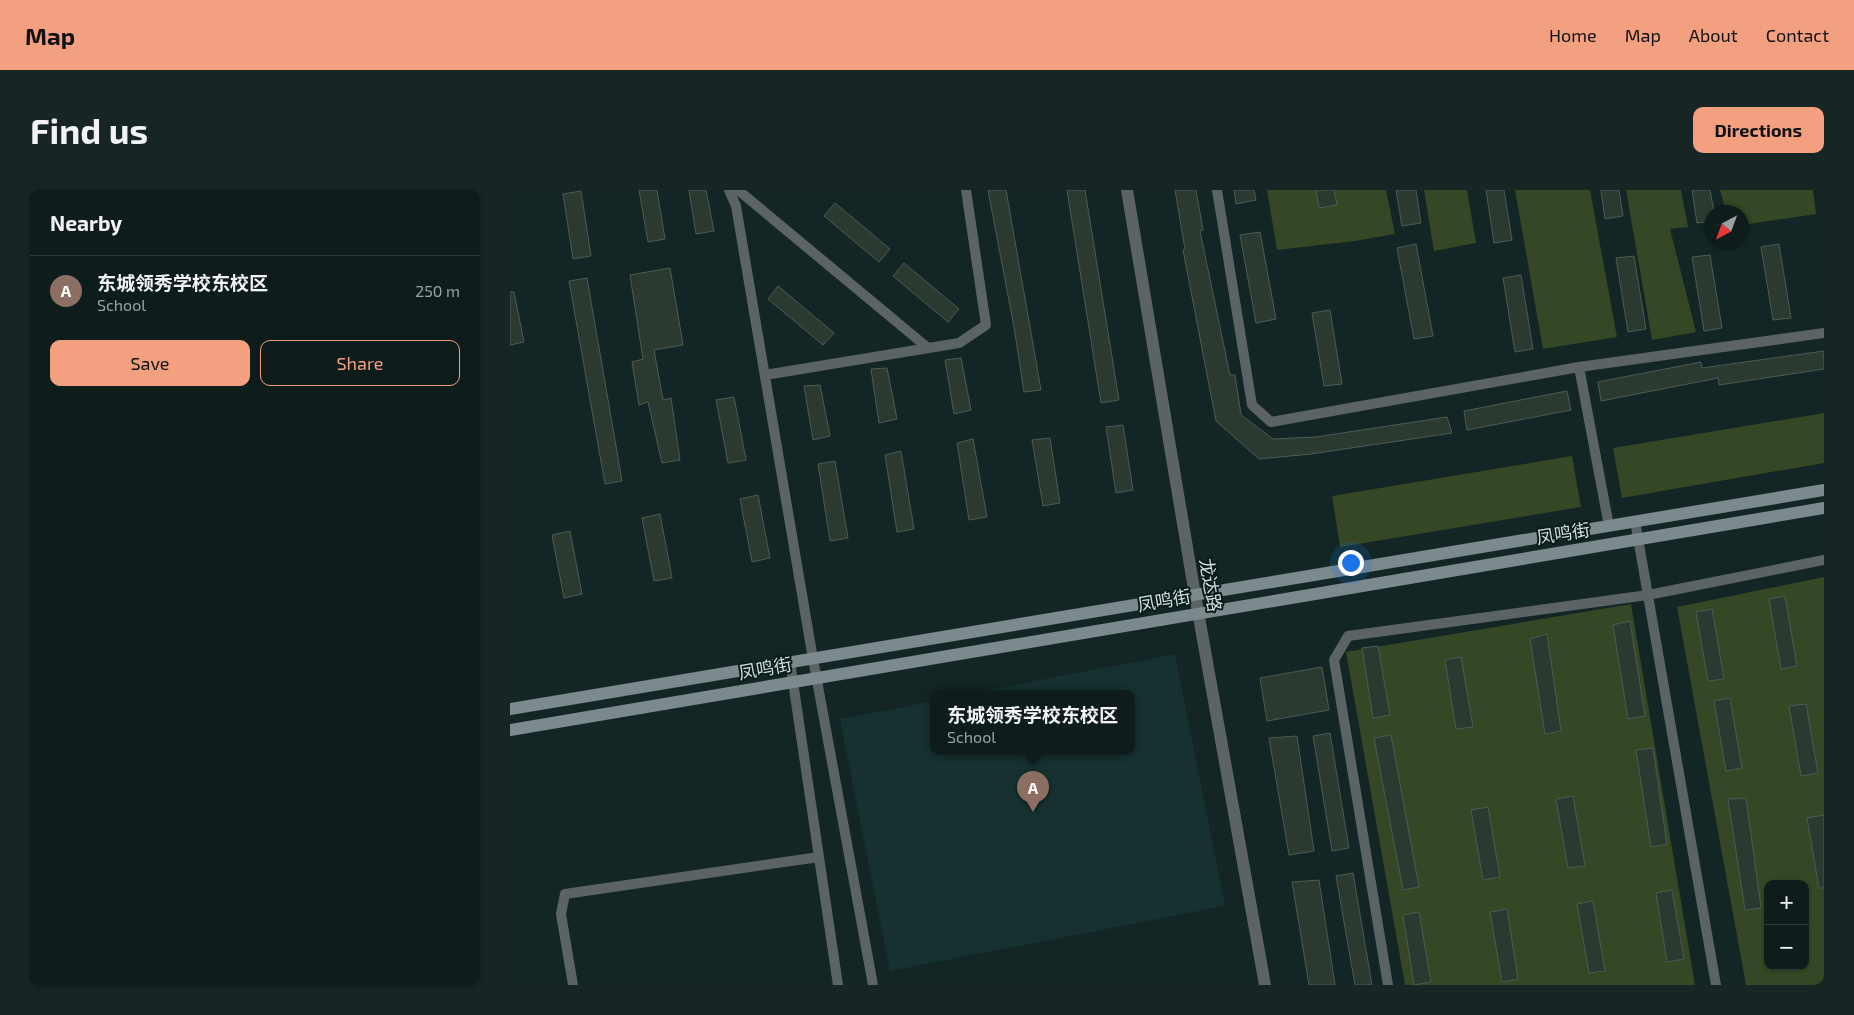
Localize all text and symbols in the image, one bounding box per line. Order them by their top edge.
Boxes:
text: Map [25,21,75,50]
text: Home [1549,24,1597,46]
text: Map [1625,24,1661,46]
text: About [1689,24,1738,46]
text: Contact [1766,24,1829,46]
button: Directions [1693,107,1824,153]
text: Find us [30,109,148,151]
north arrow [1704,205,1749,250]
text: Nearby [50,210,122,235]
text: 东城领秀学校东校区 [97,271,268,294]
text: A [61,281,71,300]
text: 250 m [415,281,460,300]
text: School [97,295,146,314]
button: Save [50,340,250,386]
button: Share [260,340,460,386]
street label: 凤鸣街 [1535,518,1591,548]
your location [1338,550,1364,576]
street label: 龙达路 [1195,557,1227,613]
street label: 凤鸣街 [1136,584,1192,616]
street label: 凤鸣街 [737,652,793,684]
popup [930,690,1135,755]
text: 东城领秀学校东校区 [947,703,1118,726]
text: School [947,727,996,746]
pin: A [1017,771,1049,812]
map controls [1764,880,1809,970]
button: + [1764,880,1809,925]
button: − [1764,925,1809,970]

